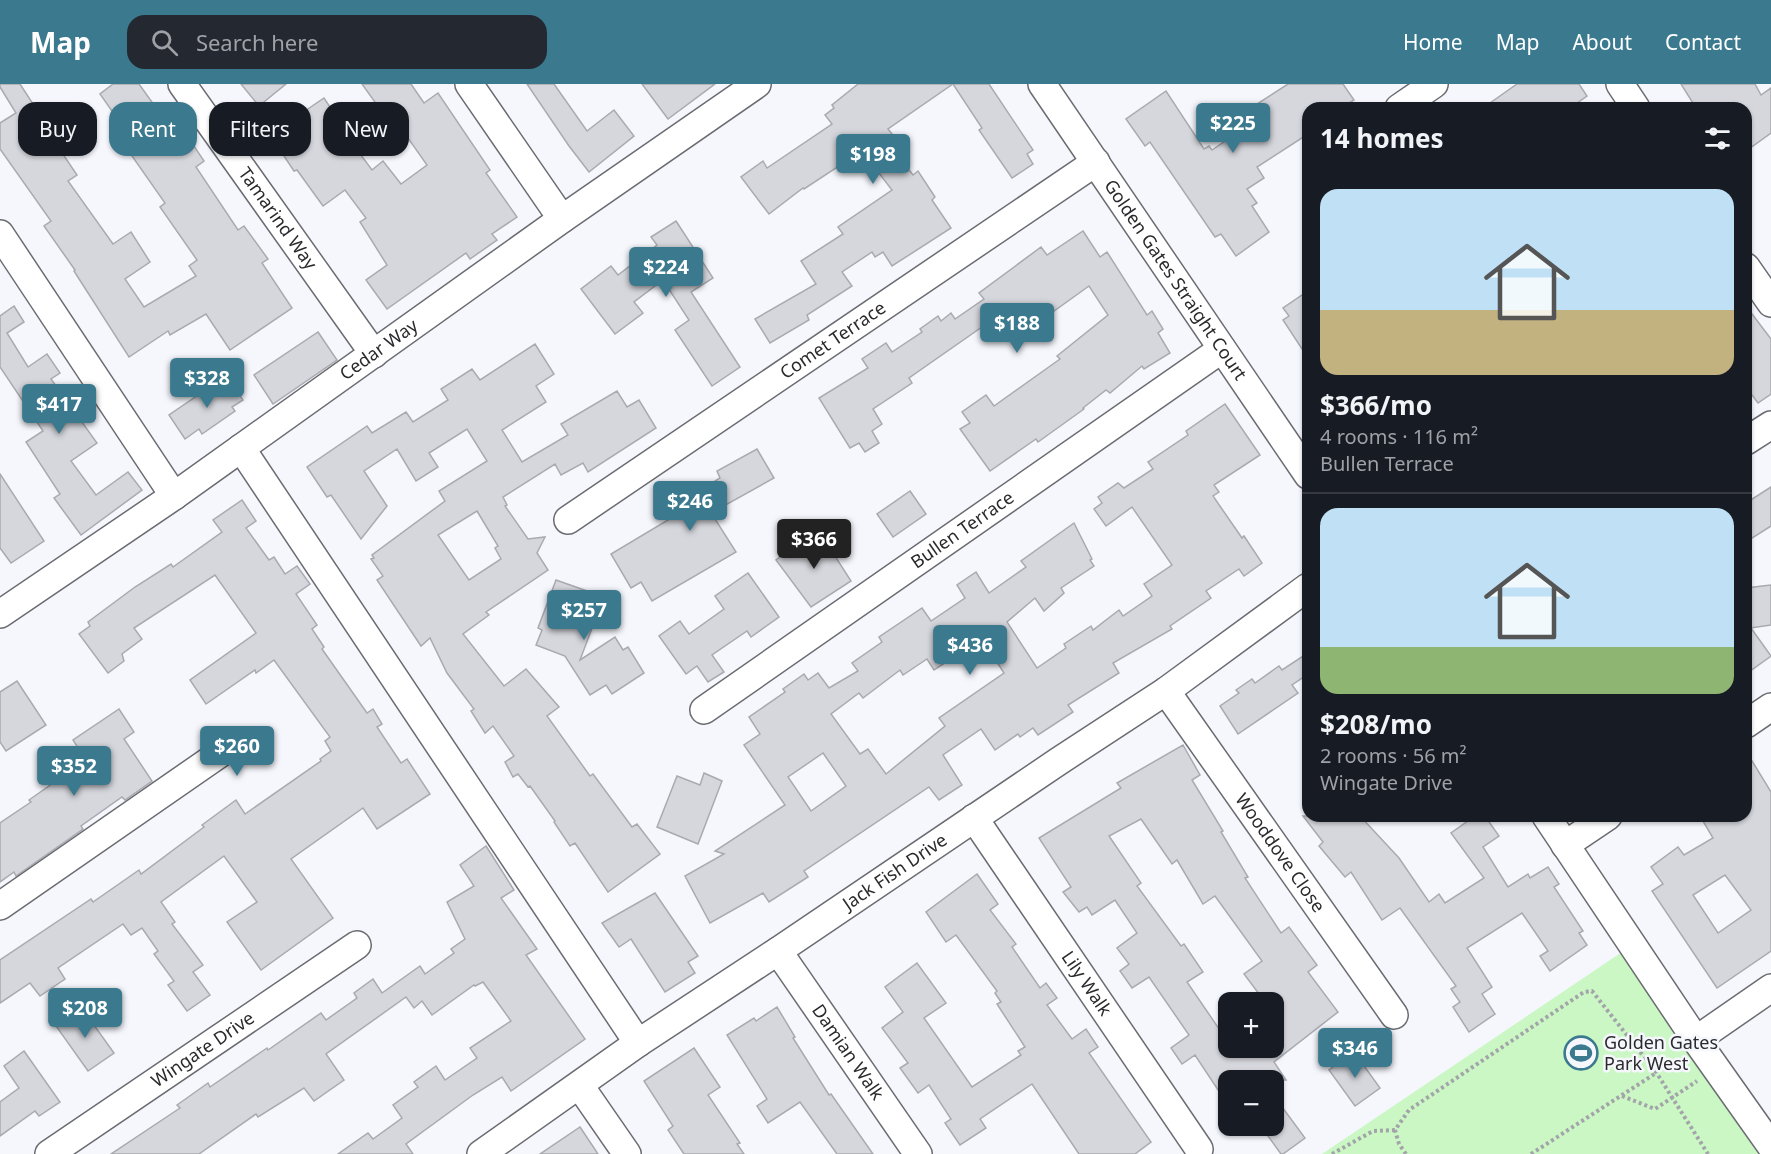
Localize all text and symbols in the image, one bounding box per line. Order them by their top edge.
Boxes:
search box [127,15,547,69]
text: Map [30,23,91,61]
icon: search [148,26,181,59]
text: Search here [196,27,318,57]
text: Home [1403,28,1463,56]
text: Map [1496,28,1539,56]
text: About [1572,28,1632,56]
text: Contact [1665,28,1741,56]
chip: Buy [18,102,97,156]
chip: Rent [109,102,197,156]
chip: Filters [209,102,311,156]
chip: New [323,102,409,156]
pin: $225 [1197,103,1269,154]
text: $225 [1210,109,1256,136]
text: 14 homes [1320,120,1444,156]
icon: filters [1701,122,1734,155]
pin: $198 [837,134,909,185]
text: $198 [850,140,896,167]
street label: Tamarind Way [234,162,324,275]
street label: Golden Gates Straight Court [1099,174,1253,385]
icon: home [1473,228,1581,336]
pin: $224 [630,247,702,298]
text: $224 [643,253,689,280]
street label: Comet Terrace [775,295,890,384]
pin: $188 [981,303,1053,354]
text: $188 [994,309,1040,336]
street label: Cedar Way [335,312,423,385]
pin: $328 [171,358,243,409]
text: $328 [184,364,230,391]
pin: $417 [23,384,95,435]
text: $366/mo [1320,387,1432,423]
text: $417 [36,390,82,417]
text: 4 rooms · 116 m² [1320,423,1478,450]
text: Bullen Terrace [1320,450,1454,477]
pin: $246 [654,481,726,532]
street label: Bullen Terrace [906,485,1018,573]
text: $246 [667,487,713,514]
pin: $366 [778,519,850,570]
text: $366 [791,525,837,552]
icon: home [1473,547,1581,655]
pin: $257 [548,590,620,641]
text: $257 [561,596,607,623]
pin: $436 [934,625,1006,676]
text: $436 [947,631,993,658]
text: $208/mo [1320,706,1432,742]
pin: $260 [201,726,273,777]
text: $260 [214,732,260,759]
text: 2 rooms · 56 m² [1320,742,1467,769]
pin: $352 [38,746,110,797]
text: $352 [51,752,97,779]
text: Wingate Drive [1320,769,1453,796]
street label: Wooddove Close [1231,788,1331,917]
street label: Jack Fish Drive [836,827,951,916]
street label: Lily Walk [1057,946,1118,1020]
pin: $208 [49,988,121,1039]
map controls [1218,992,1284,1136]
button: + [1218,992,1284,1058]
text: $208 [62,994,108,1021]
street label: Damian Walk [807,999,890,1105]
street label: Wingate Drive [146,1005,259,1092]
pin: $346 [1319,1028,1391,1079]
place label: Golden Gates Park West [1604,1030,1718,1075]
text: $346 [1332,1034,1378,1061]
sports icon: Golden Gates Park West [1563,1035,1599,1071]
button: − [1218,1070,1284,1136]

